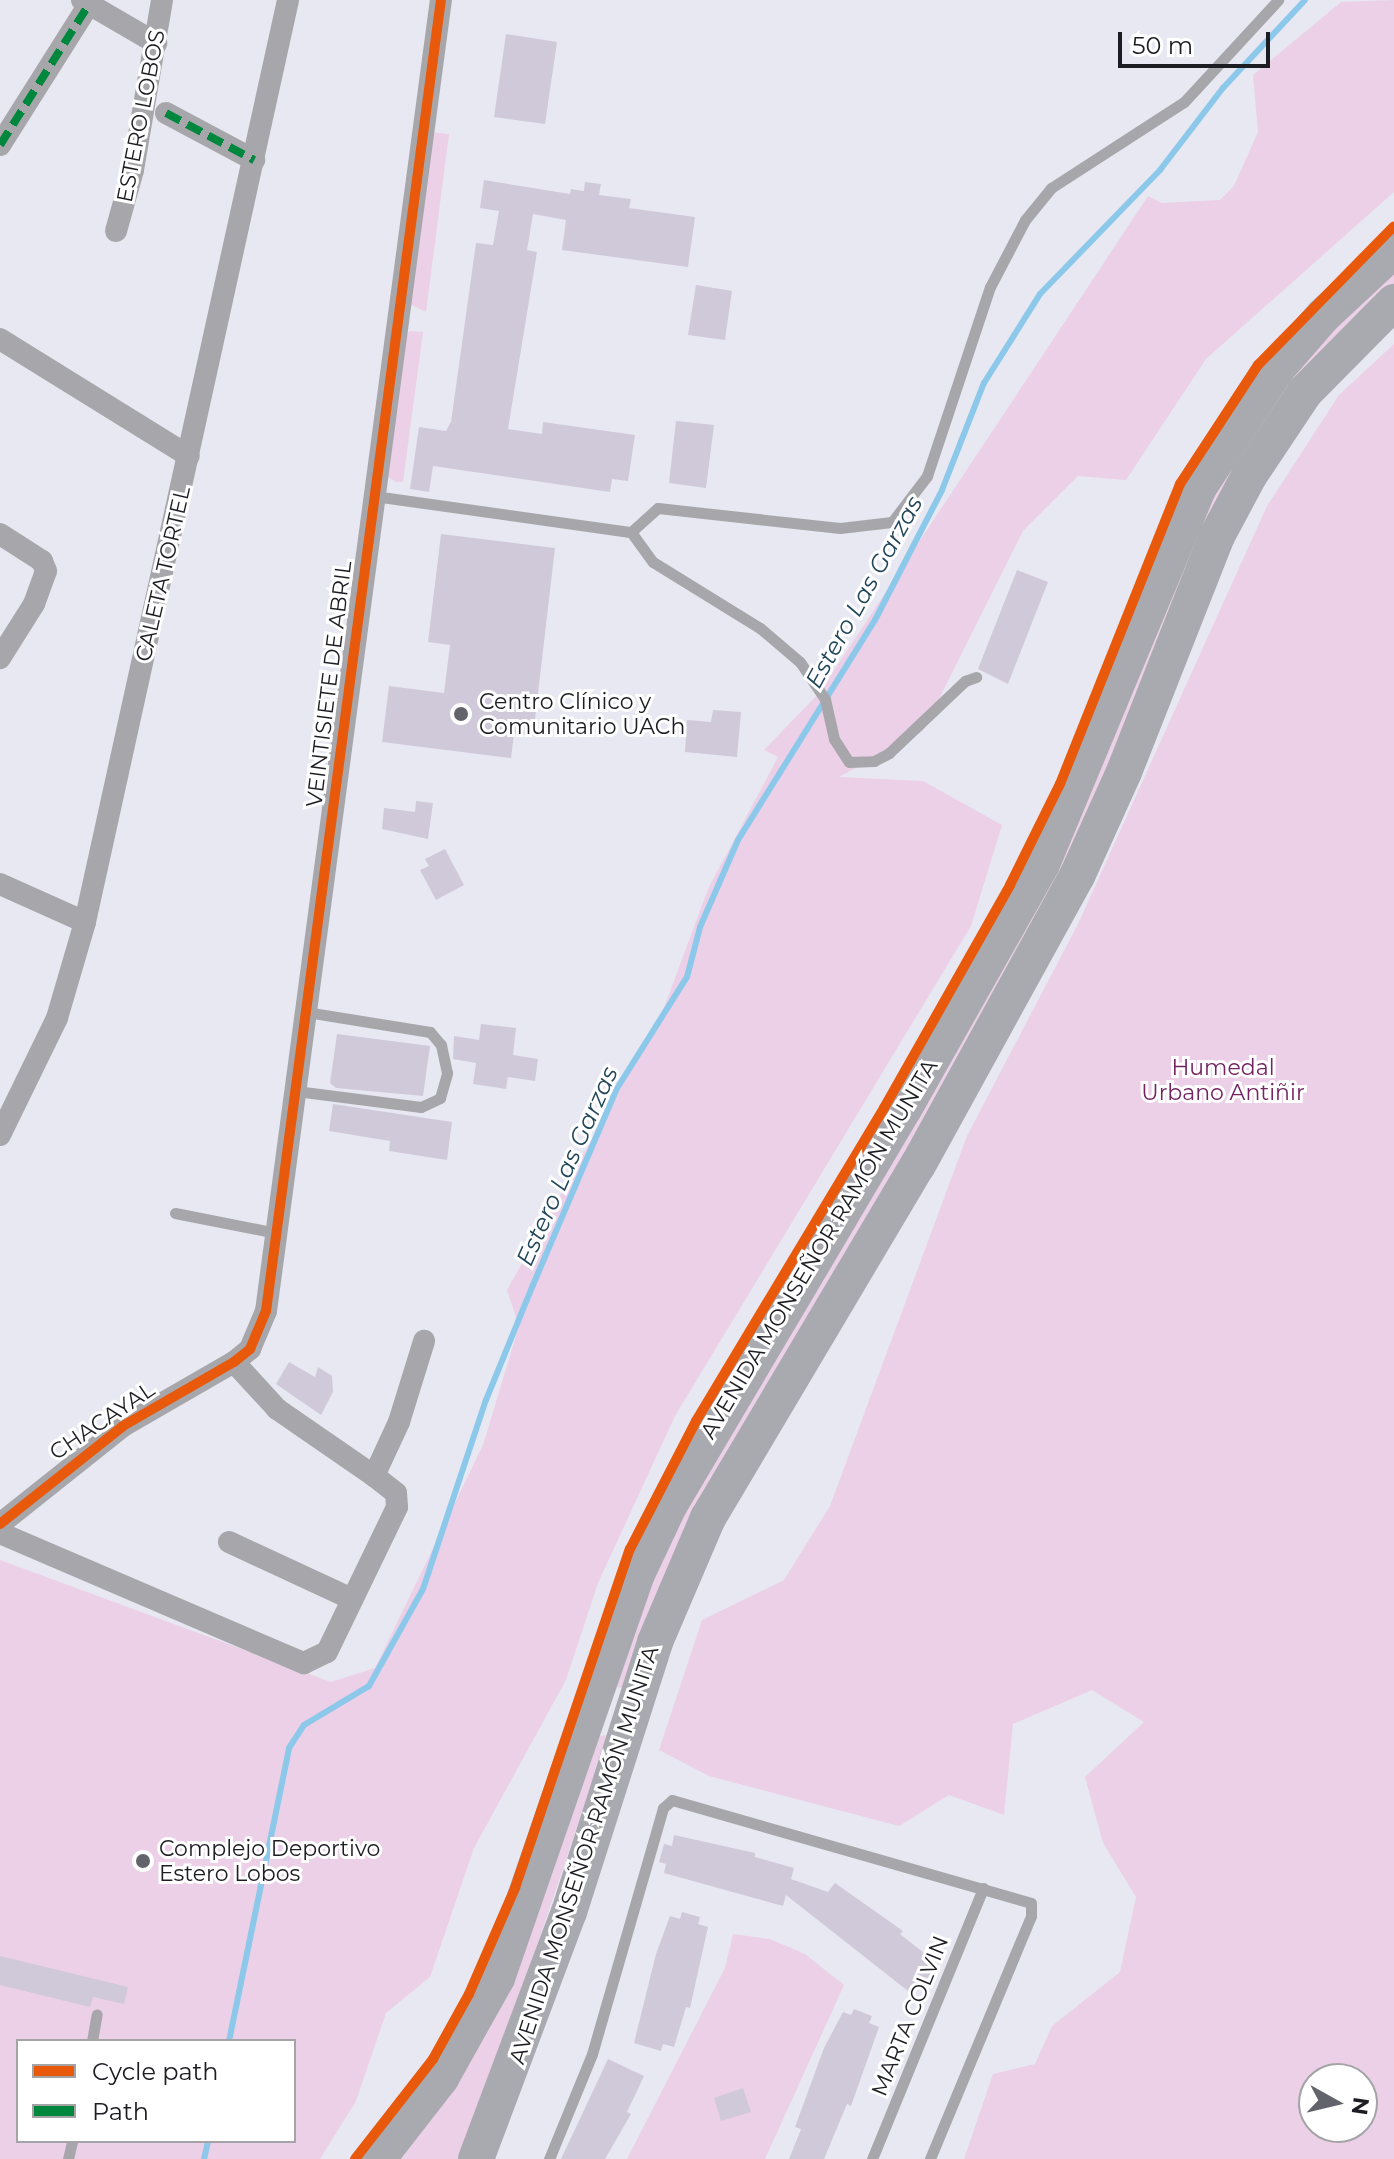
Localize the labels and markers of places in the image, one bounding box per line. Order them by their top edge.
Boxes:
place label: Centro Clínico y Comunitario UACh [479,688,685,740]
marker: Centro Clínico y Comunitario UACh [450,703,472,725]
place label: Complejo Deportivo Estero Lobos [159,1835,380,1886]
marker: Complejo Deportivo Estero Lobos [134,1852,152,1870]

